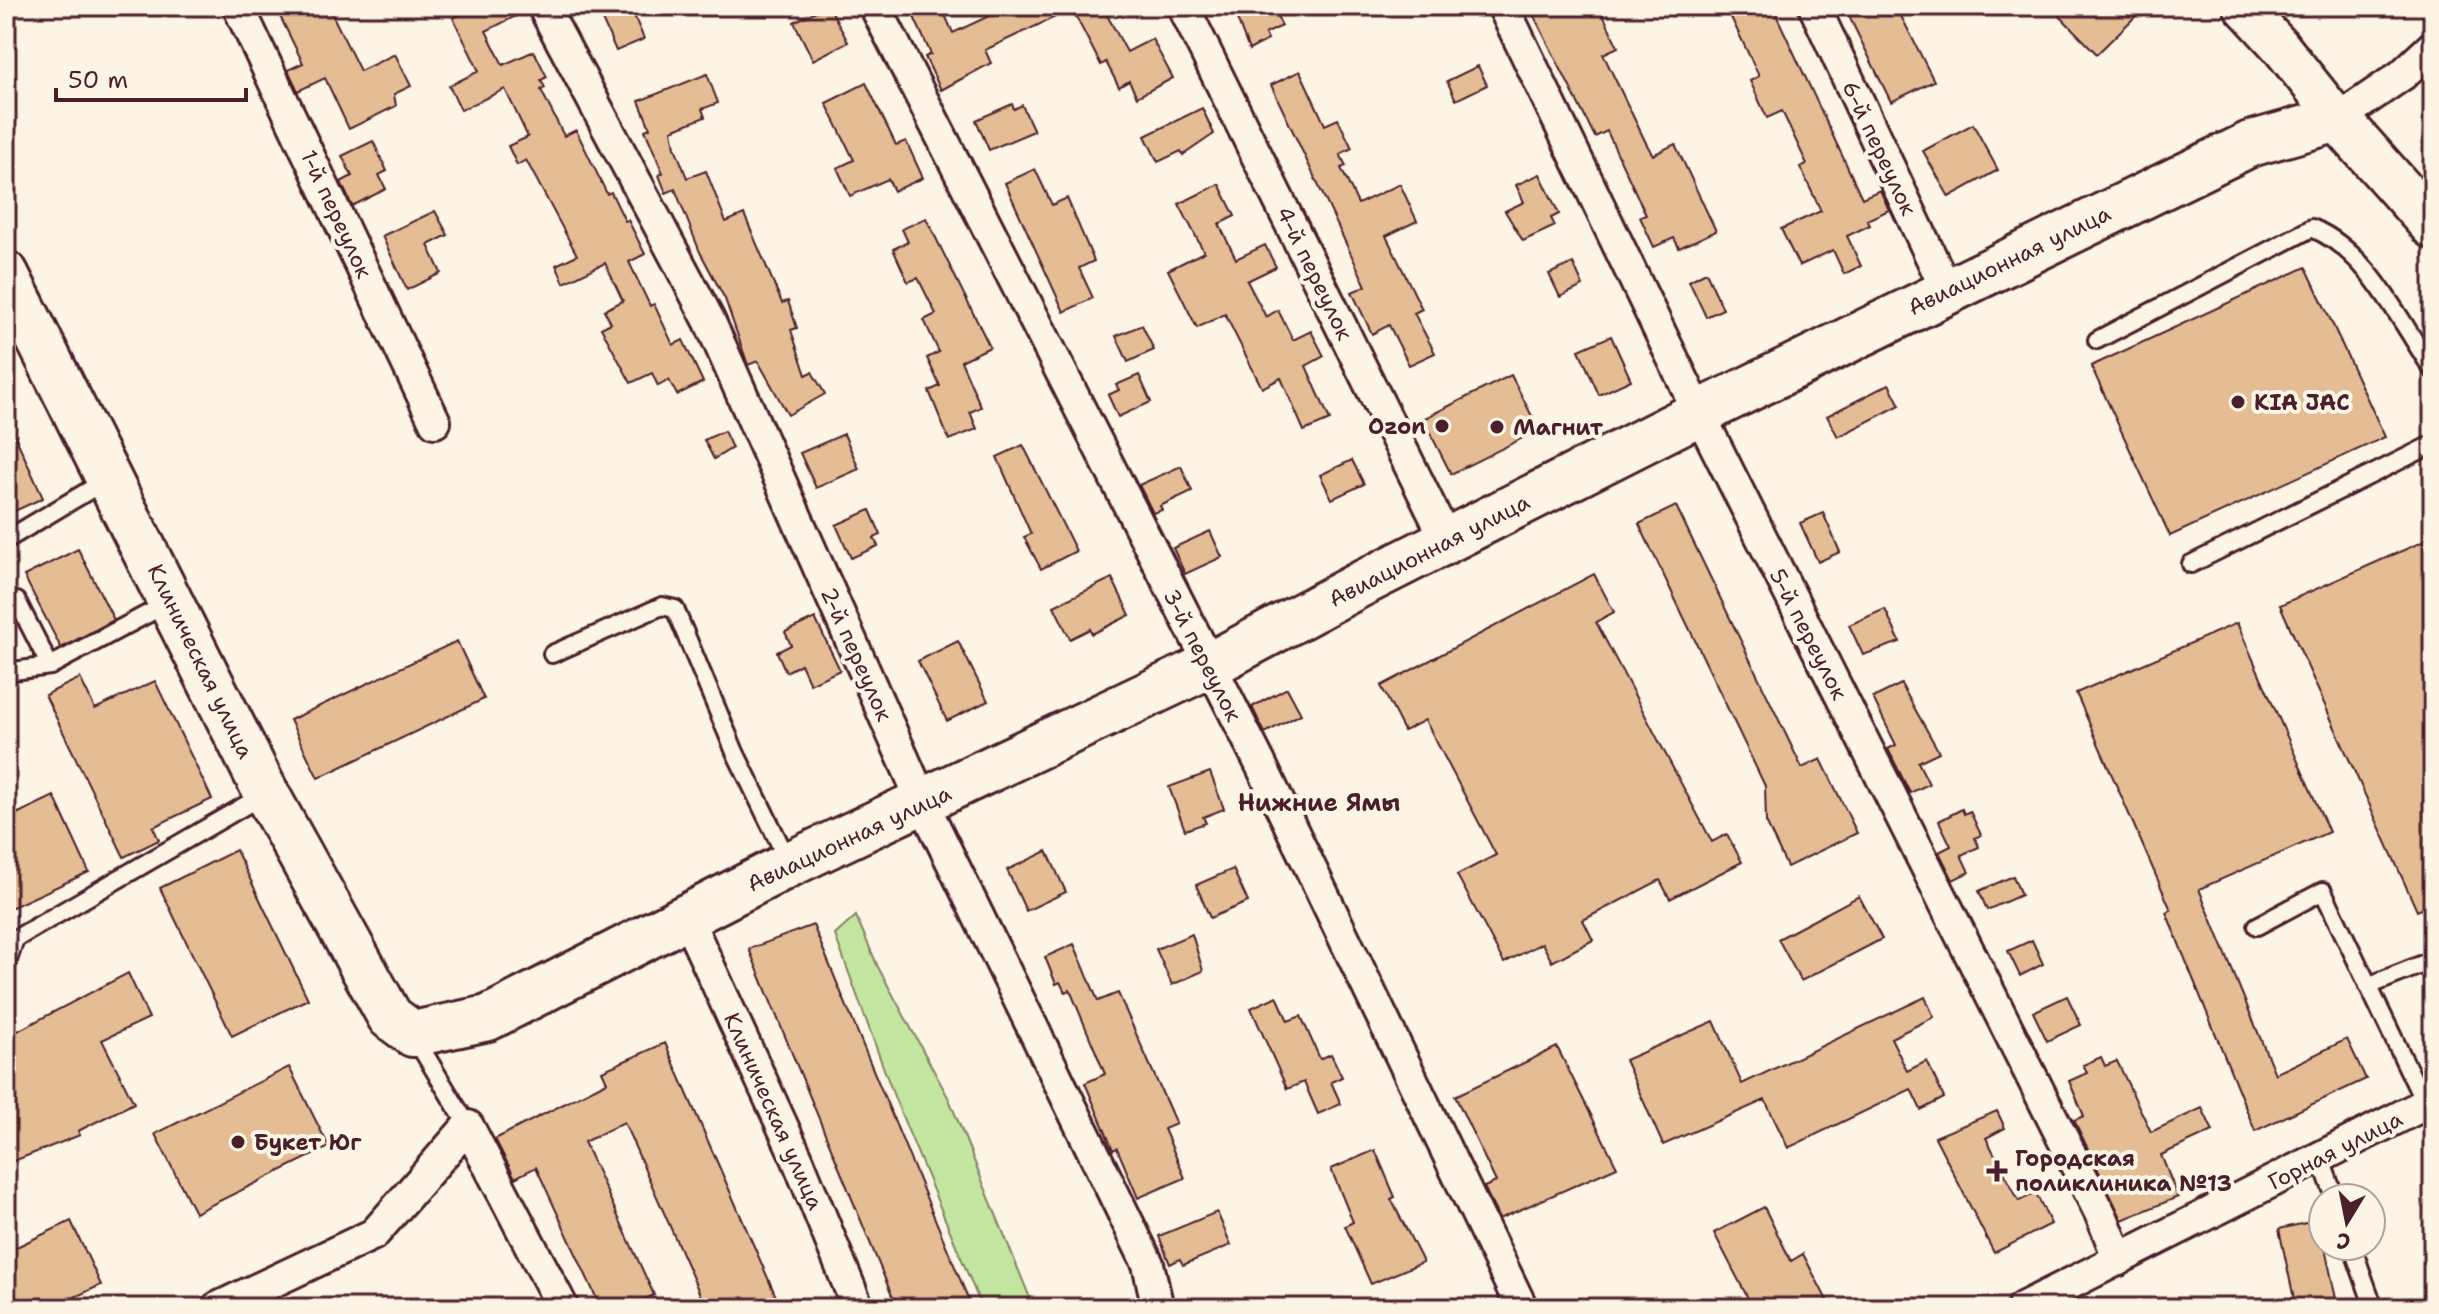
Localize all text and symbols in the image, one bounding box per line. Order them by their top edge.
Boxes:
scale bar [56,52,246,102]
text: 50 m [68,64,128,96]
street label: 6-й переулок [1836,76,1923,220]
street label: 1-й переулок [294,145,379,283]
street label: Авиационная улица [1903,199,2116,322]
street label: 4-й переулок [1270,201,1360,345]
place label: KIA JAC [2254,388,2350,417]
marker: KIA JAC [2229,393,2247,411]
place label: Ozon [1368,412,1426,441]
place label: Магнит [1513,413,1604,442]
marker: Ozon [1433,417,1451,435]
marker: Магнит [1488,418,1506,436]
street label: Авиационная улица [1324,487,1535,614]
street label: Клиническая улица [141,559,260,764]
street label: 5-й переулок [1763,564,1854,705]
street label: 2-й переулок [814,583,899,726]
street label: 3-й переулок [1157,584,1249,727]
street label: Авиационная улица [743,778,956,898]
district label: Нижние Ямы [1238,787,1400,819]
street label: Клиническая улица [717,1008,830,1215]
street label: Горная улица [2263,1104,2408,1197]
place label: Букет Юг [254,1128,362,1157]
marker: Букет Юг [229,1133,247,1151]
place label: Городская поликлиника №13 [2015,1144,2232,1198]
marker: Городская поликлиника №13 [1986,1160,2008,1182]
north arrow [2307,1182,2387,1262]
text: С [2334,1226,2353,1257]

